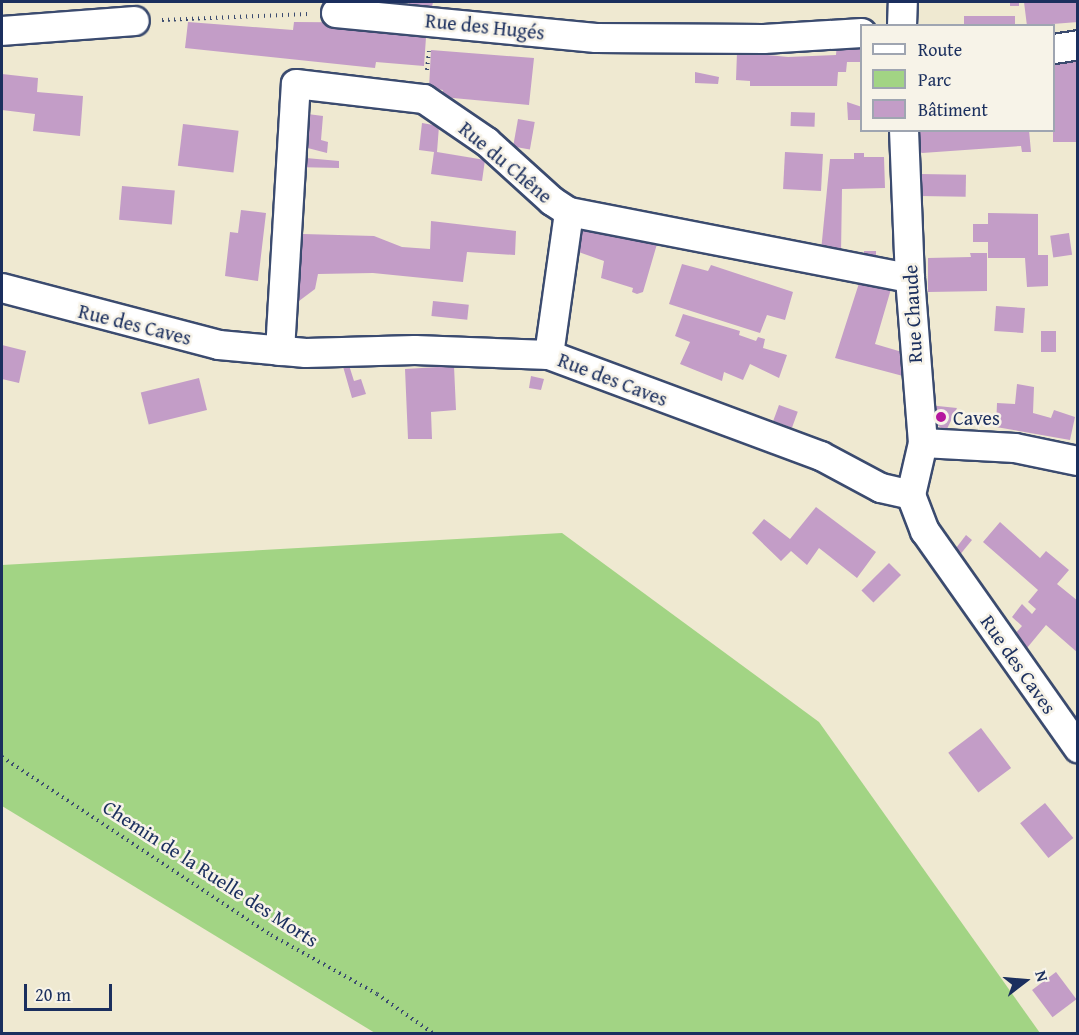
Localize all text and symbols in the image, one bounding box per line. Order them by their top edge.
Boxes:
street label: Rue des Hugés [424,8,546,44]
legend [860,24,1055,132]
text: Route [918,36,962,63]
text: Parc [918,66,951,93]
text: Bâtiment [918,96,988,123]
street label: Rue du Chêne [455,116,557,208]
street label: Rue Chaude [897,264,927,364]
street label: Rue des Caves [76,298,194,350]
street label: Rue des Caves [555,347,671,411]
place label: Caves [953,405,1000,429]
marker: Caves [934,410,948,424]
street label: Rue des Caves [976,610,1062,718]
street label: Chemin de la Ruelle des Morts [99,794,323,952]
north arrow [995,951,1055,1011]
text: N [1029,968,1055,984]
scale bar [27,972,116,1010]
text: 20 m [35,981,71,1008]

